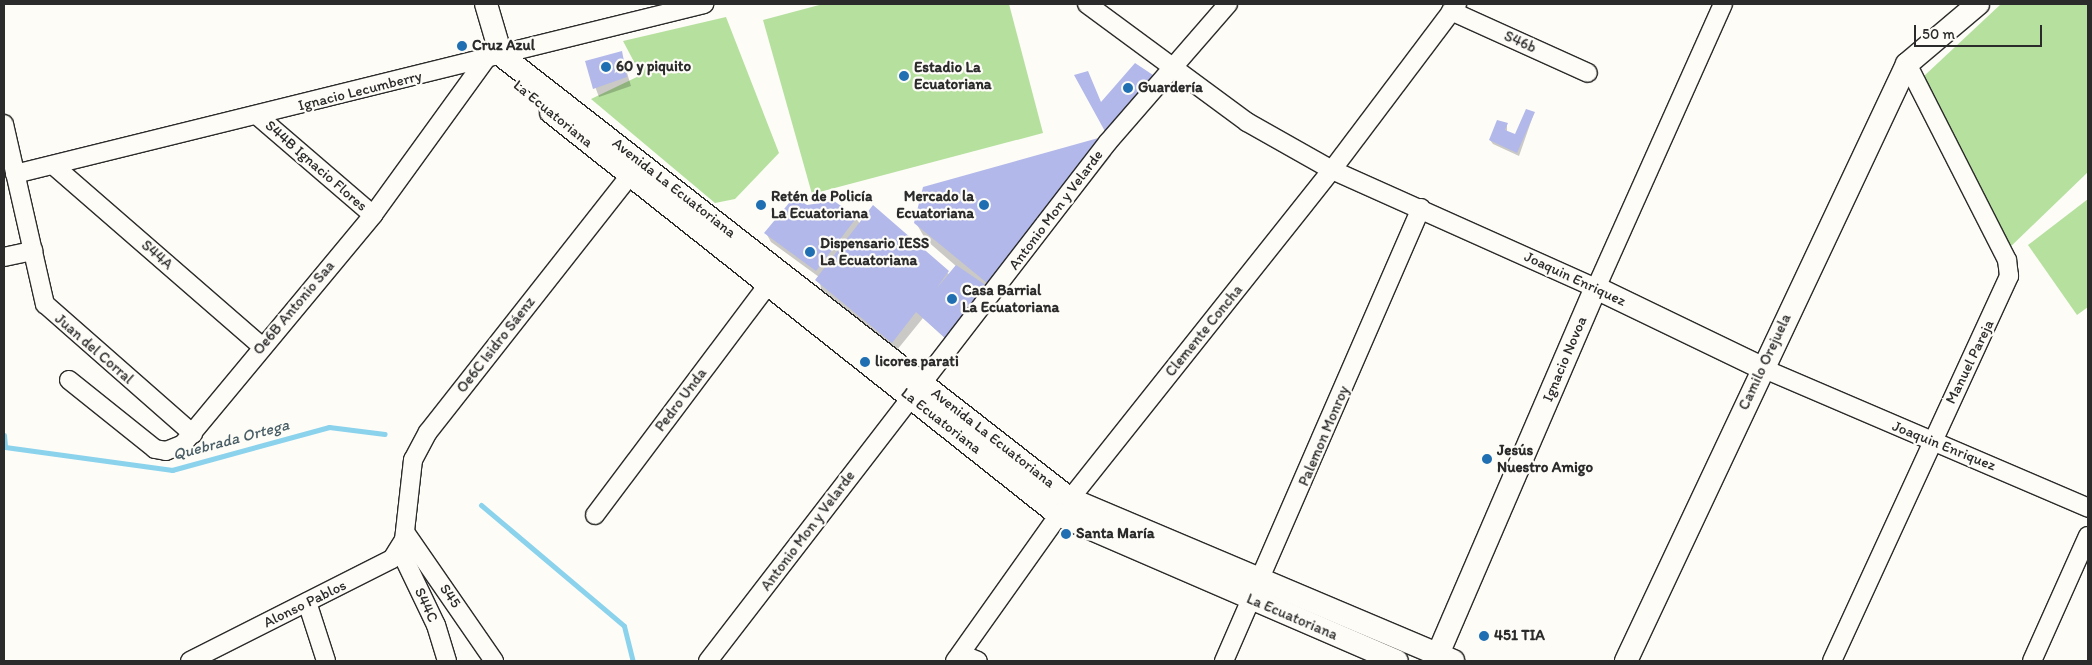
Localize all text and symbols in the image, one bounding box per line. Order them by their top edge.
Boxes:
scale bar [1917,15,2044,47]
text: 50 m [1922,25,1955,43]
street label: S46b [1501,27,1539,57]
place label: Cruz Azul [472,37,535,55]
marker: Cruz Azul [456,40,468,52]
place label: 60 y piquito [616,58,692,76]
place label: Estadio La Ecuatoriana [914,58,992,93]
marker: 60 y piquito [600,61,612,73]
street label: Ignacio Lecumberry [296,67,424,115]
marker: Estadio La Ecuatoriana [898,70,910,82]
street label: La Ecuatoriana [510,77,596,151]
place label: Guardería [1138,79,1203,97]
marker: Guardería [1122,82,1134,94]
street label: S44B Ignacio Flores [261,117,371,215]
street label: Avenida La Ecuatoriana [609,134,739,242]
street label: Antonio Mon y Velarde [1005,147,1107,273]
place label: Retén de Policía La Ecuatoriana [771,187,872,222]
place label: Mercado la Ecuatoriana [896,187,974,222]
marker: Retén de Policía La Ecuatoriana [755,199,767,211]
marker: Mercado la Ecuatoriana [978,199,990,211]
place label: Dispensario IESS La Ecuatoriana [820,234,929,269]
street label: S44A [137,236,177,274]
marker: Dispensario IESS La Ecuatoriana [804,246,816,258]
street label: Joaquin Enriquez [1522,248,1628,310]
street label: Oe6B Antonio Saa [249,257,339,359]
place label: Casa Barrial La Ecuatoriana [962,281,1058,316]
street label: Clemente Concha [1161,281,1247,381]
street label: Oe6C Isidro Sáenz [452,293,540,397]
marker: Casa Barrial La Ecuatoriana [946,293,958,305]
street label: Juan del Corral [51,310,137,388]
street label: Camilo Orejuela [1735,311,1795,413]
street label: Ignacio Novoa [1539,314,1591,404]
street label: Manuel Pareja [1942,317,1998,407]
place label: licores parati [875,353,959,371]
marker: licores parati [859,356,871,368]
street label: Pedro Unda [651,365,711,435]
street label: Palemon Monroy [1295,383,1353,489]
street label: La Ecuatoriana [897,384,985,458]
street label: Avenida La Ecuatoriana [928,384,1058,492]
water label: Quebrada Ortega [171,415,291,465]
street label: Joaquin Enriquez [1890,417,1998,475]
place label: Jesús Nuestro Amigo [1497,441,1593,476]
marker: Jesús Nuestro Amigo [1481,453,1493,465]
street label: Antonio Mon y Velarde [757,468,859,594]
place label: Santa María [1076,525,1154,543]
marker: Santa María [1060,528,1072,540]
street label: Alonso Pablos [261,576,349,632]
street label: S45 [435,580,465,612]
street label: S44C [410,585,442,625]
street label: La Ecuatoriana [1244,590,1340,644]
place label: 451 TIA [1494,627,1545,645]
marker: 451 TIA [1478,630,1490,642]

